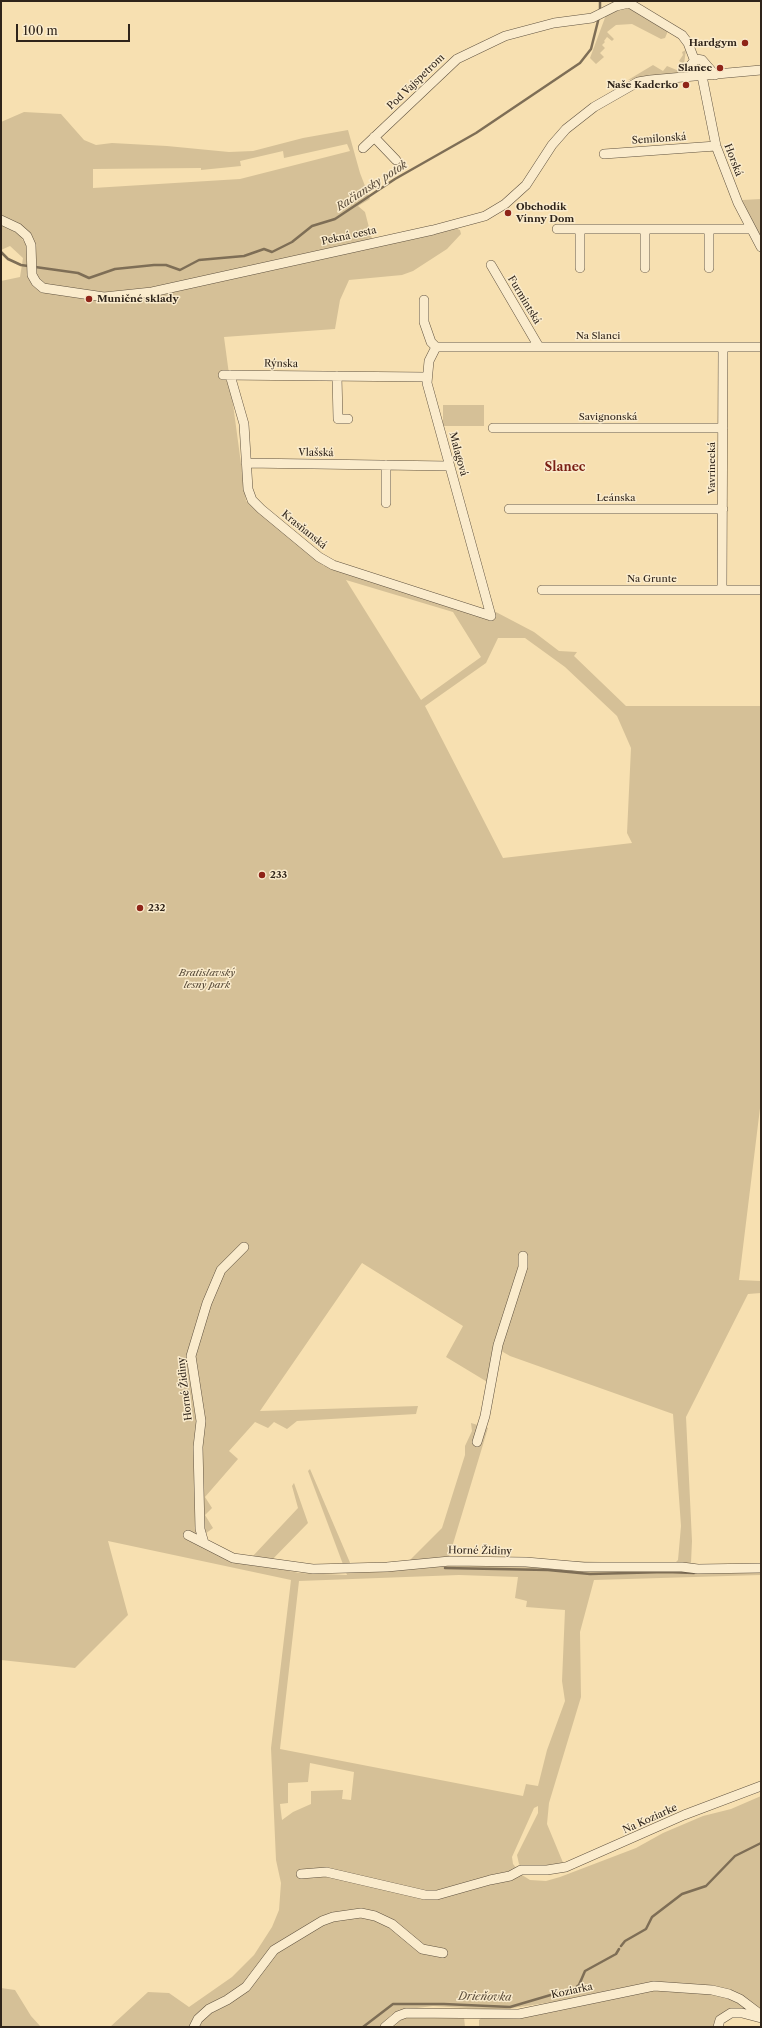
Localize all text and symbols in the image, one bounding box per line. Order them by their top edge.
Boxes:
scale bar [18,16,132,42]
text: 100 m [23,23,58,38]
place label: Hardgym [689,37,737,49]
marker: Hardgym [740,38,750,48]
street label: Pod Vajspetrom [385,52,447,112]
place label: Slanec [678,62,712,74]
marker: Slanec [715,63,725,73]
place label: Naše Kaderko [607,79,678,91]
marker: Naše Kaderko [681,80,691,90]
street label: Semilonská [631,131,687,147]
street label: Horská [721,142,745,178]
water label: Račiansky potok [334,158,410,214]
place label: Obchodík Vínny Dom [516,201,574,224]
marker: Obchodík Vínny Dom [503,208,513,218]
street label: Pekná cesta [320,224,378,248]
street label: Furmintská [505,274,543,326]
place label: Muničné sklady [97,293,179,305]
marker: Muničné sklady [84,294,94,304]
street label: Na Slanci [576,330,620,342]
street label: Rýnska [264,358,298,370]
street label: Savignonská [579,411,637,423]
street label: Malagová [446,431,470,477]
street label: Vavrinecká [706,442,718,494]
street label: Vlašská [298,447,334,459]
district label: Slanec [545,461,585,475]
street label: Leánska [597,492,635,504]
street label: Krasňanská [279,508,329,552]
street label: Na Grunte [627,573,677,585]
place label: 233 [270,869,287,881]
marker: 233 [257,870,267,880]
place label: 232 [148,902,165,914]
marker: 232 [135,903,145,913]
park label: Bratislavský lesný park [179,967,235,990]
street label: Horné Židiny [175,1357,195,1421]
street label: Horné Židiny [448,1544,512,1558]
street label: Na Koziarke [621,1802,679,1836]
street label: Koziarka [550,1981,594,2001]
water label: Drieňovka [458,1990,512,2004]

